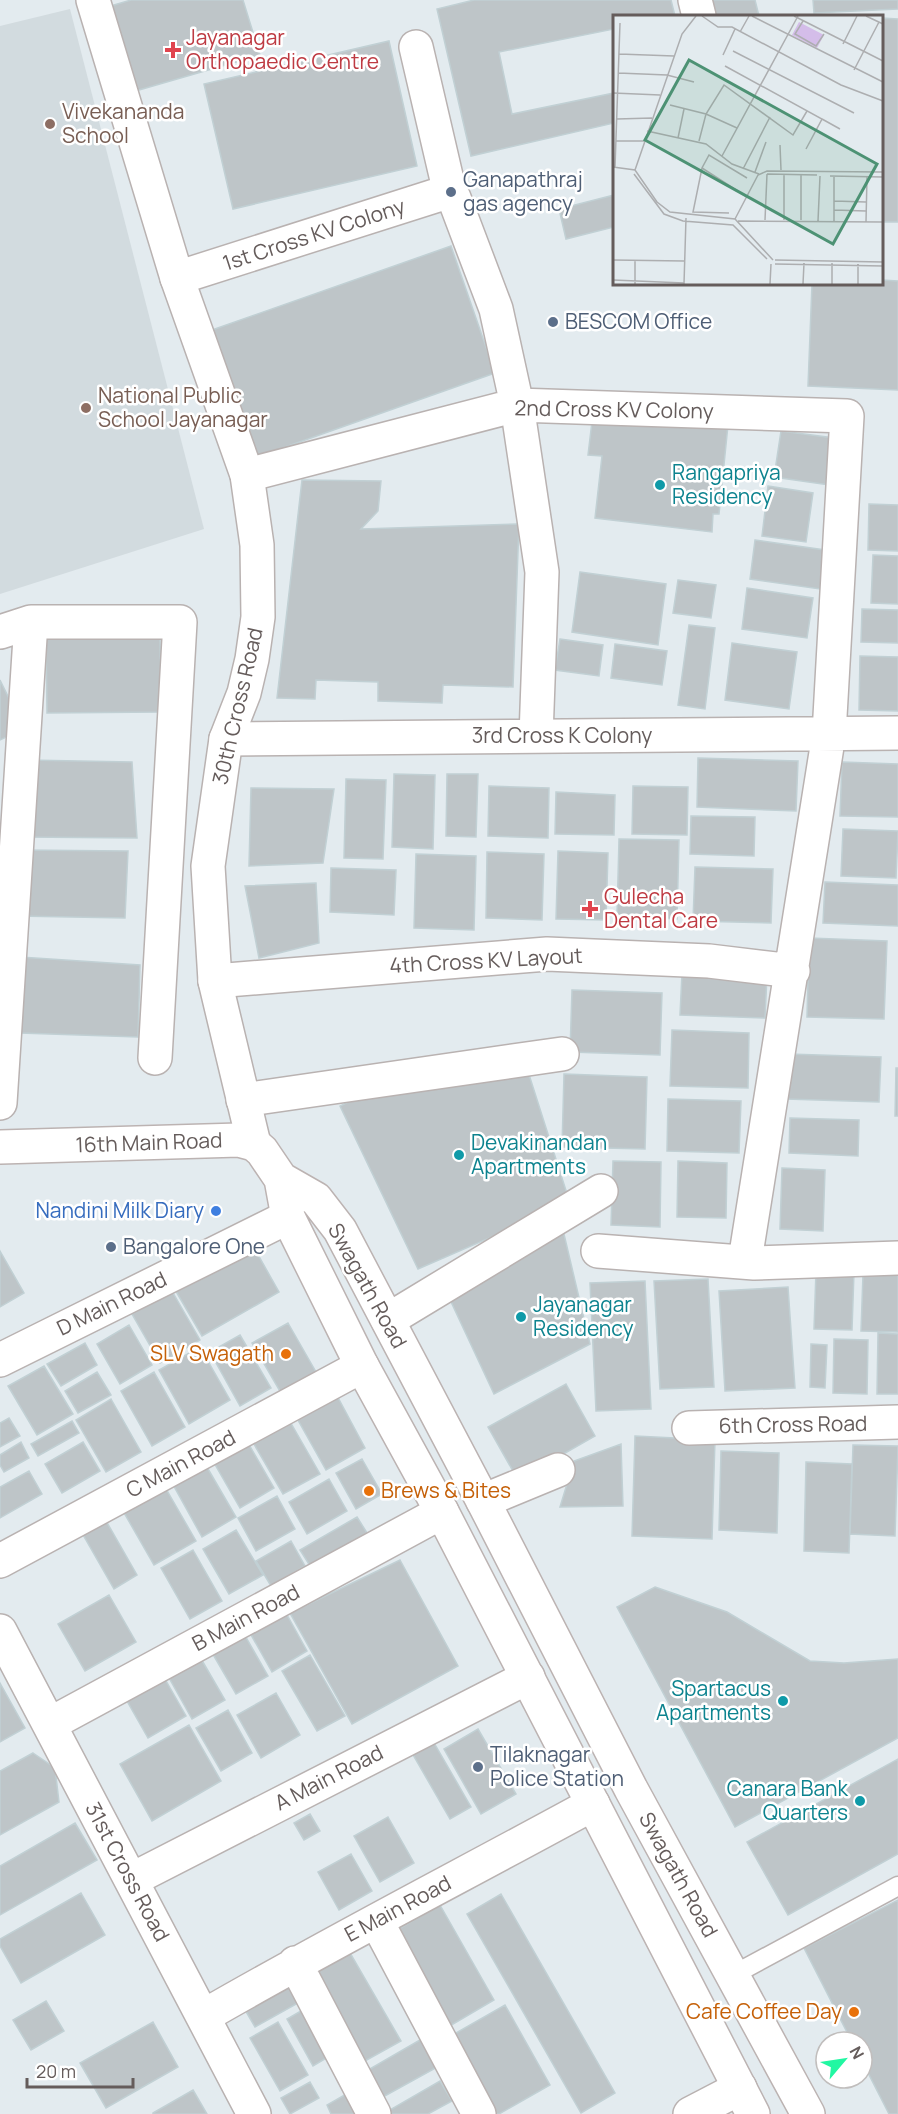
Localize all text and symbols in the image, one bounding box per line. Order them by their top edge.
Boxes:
inset map [613,15,883,285]
place label: Jayanagar Orthopaedic Centre [186,23,379,75]
marker: Jayanagar Orthopaedic Centre [164,41,182,59]
place label: Vivekananda School [62,97,184,149]
marker: Vivekananda School [43,117,57,131]
place label: Ganapathraj gas agency [463,165,583,217]
marker: Ganapathraj gas agency [444,185,458,199]
street label: 1st Cross KV Colony [219,191,408,277]
place label: BESCOM Office [565,307,712,335]
marker: BESCOM Office [546,315,560,329]
place label: National Public School Jayanagar [98,381,268,433]
street label: 2nd Cross KV Colony [514,393,714,425]
marker: National Public School Jayanagar [79,401,93,415]
place label: Rangapriya Residency [672,458,781,510]
marker: Rangapriya Residency [653,478,667,492]
street label: 30th Cross Road [205,625,269,787]
street label: 3rd Cross K Colony [472,721,652,749]
place label: Gulecha Dental Care [604,882,718,934]
marker: Gulecha Dental Care [581,900,599,918]
street label: 4th Cross KV Layout [389,941,583,979]
street label: 16th Main Road [75,1125,223,1159]
place label: Devakinandan Apartments [471,1128,607,1180]
marker: Devakinandan Apartments [452,1148,466,1162]
place label: Nandini Milk Diary [35,1196,204,1224]
marker: Nandini Milk Diary [209,1204,223,1218]
street label: Swagath Road [322,1218,414,1353]
place label: Bangalore One [123,1232,265,1260]
marker: Bangalore One [104,1240,118,1254]
street label: D Main Road [52,1264,171,1342]
place label: Jayanagar Residency [533,1290,634,1342]
marker: Jayanagar Residency [514,1310,528,1324]
place label: SLV Swagath [150,1339,274,1367]
marker: SLV Swagath [279,1347,293,1361]
street label: 6th Cross Road [718,1409,868,1439]
street label: C Main Road [121,1423,240,1504]
place label: Brews & Bites [381,1476,511,1504]
marker: Brews & Bites [362,1484,376,1498]
street label: B Main Road [187,1577,304,1657]
place label: Spartacus Apartments [656,1674,771,1726]
marker: Spartacus Apartments [776,1694,790,1708]
street label: A Main Road [270,1738,388,1816]
place label: Tilaknagar Police Station [490,1740,624,1792]
marker: Tilaknagar Police Station [471,1760,485,1774]
place label: Canara Bank Quarters [727,1774,849,1826]
marker: Canara Bank Quarters [853,1794,867,1808]
street label: 31st Cross Road [79,1797,176,1946]
street label: Swagath Road [633,1807,725,1942]
street label: E Main Road [339,1868,456,1948]
place label: Cafe Coffee Day [686,1997,842,2025]
marker: Cafe Coffee Day [847,2005,861,2019]
north arrow [814,2030,874,2090]
text: N [845,2042,870,2063]
scale bar [27,2051,134,2089]
text: 20 m [36,2059,76,2083]

